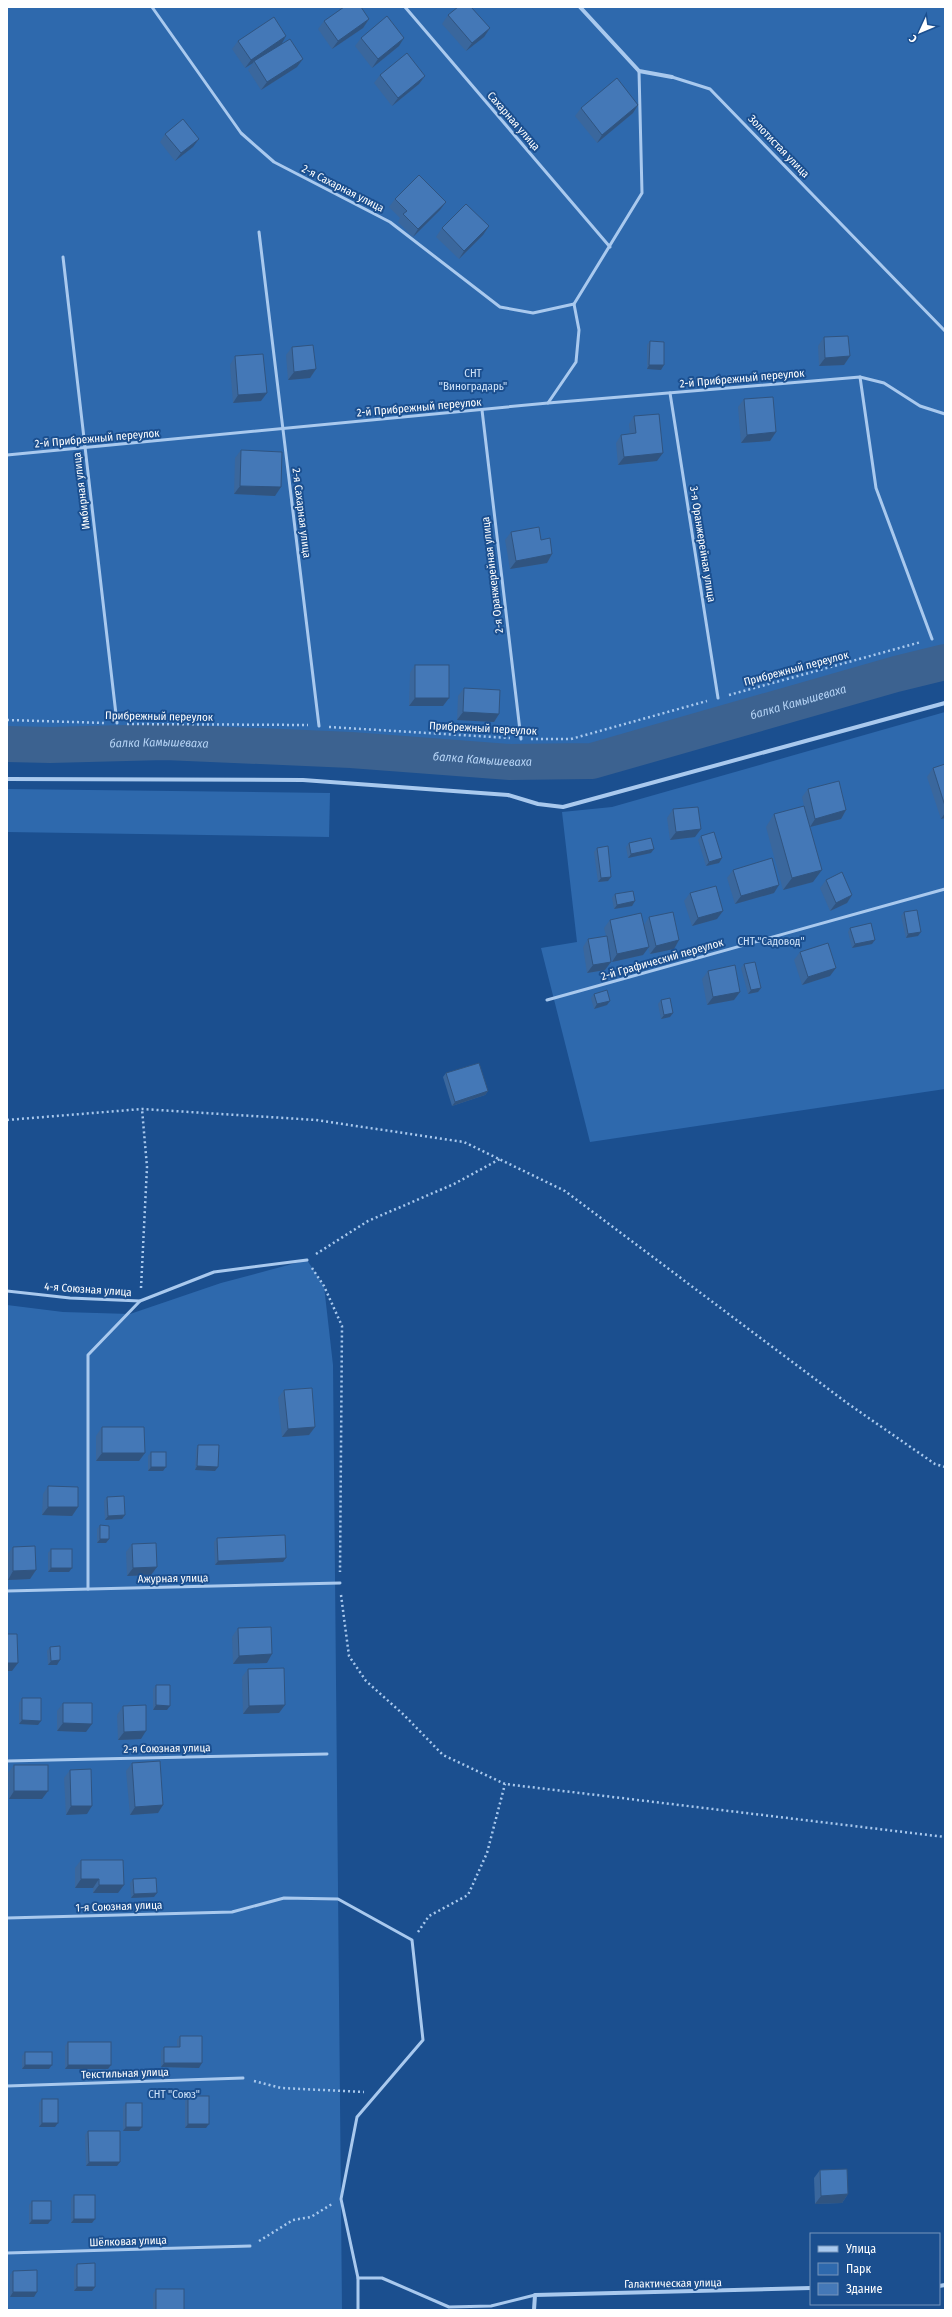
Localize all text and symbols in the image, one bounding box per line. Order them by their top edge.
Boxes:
north arrow [900,12,940,52]
text: С [906,32,920,45]
street label: Сахарная улица [485,89,543,153]
street label: Золотистая улица [745,112,812,180]
street label: 2-я Сахарная улица [300,162,386,215]
street label: 2-й Прибрежный переулок [679,366,806,390]
park label: СНТ "Виноградарь" [439,367,507,393]
street label: 2-й Прибрежный переулок [356,395,483,419]
street label: 2-й Прибрежный переулок [34,426,161,450]
street label: Имбирная улица [70,452,93,530]
street label: 2-я Сахарная улица [290,467,313,559]
street label: 3-я Оранжерейная улица [687,485,718,603]
street label: 2-я Оранжерейная улица [479,516,506,634]
street label: Прибрежный переулок [742,648,851,689]
water label: балка Камышеваха [748,682,848,722]
street label: Прибрежный переулок [105,709,214,724]
street label: Прибрежный переулок [429,719,538,738]
water label: балка Камышеваха [109,735,209,751]
water label: балка Камышеваха [432,749,532,769]
park label: СНТ "Садовод" [737,935,805,948]
street label: 2-й Графический переулок [599,936,726,983]
street label: 4-я Союзная улица [44,1280,132,1299]
street label: Ажурная улица [138,1571,208,1586]
street label: 2-я Союзная улица [123,1741,211,1756]
street label: 1-я Союзная улица [75,1898,163,1915]
street label: Текстильная улица [81,2065,169,2082]
park label: СНТ "Союз" [148,2088,200,2101]
legend [810,2233,940,2305]
street label: Шёлковая улица [89,2234,167,2249]
text: Улица [845,2242,876,2256]
text: Парк [846,2262,872,2276]
street label: Галактическая улица [624,2276,722,2291]
text: Здание [846,2282,882,2296]

